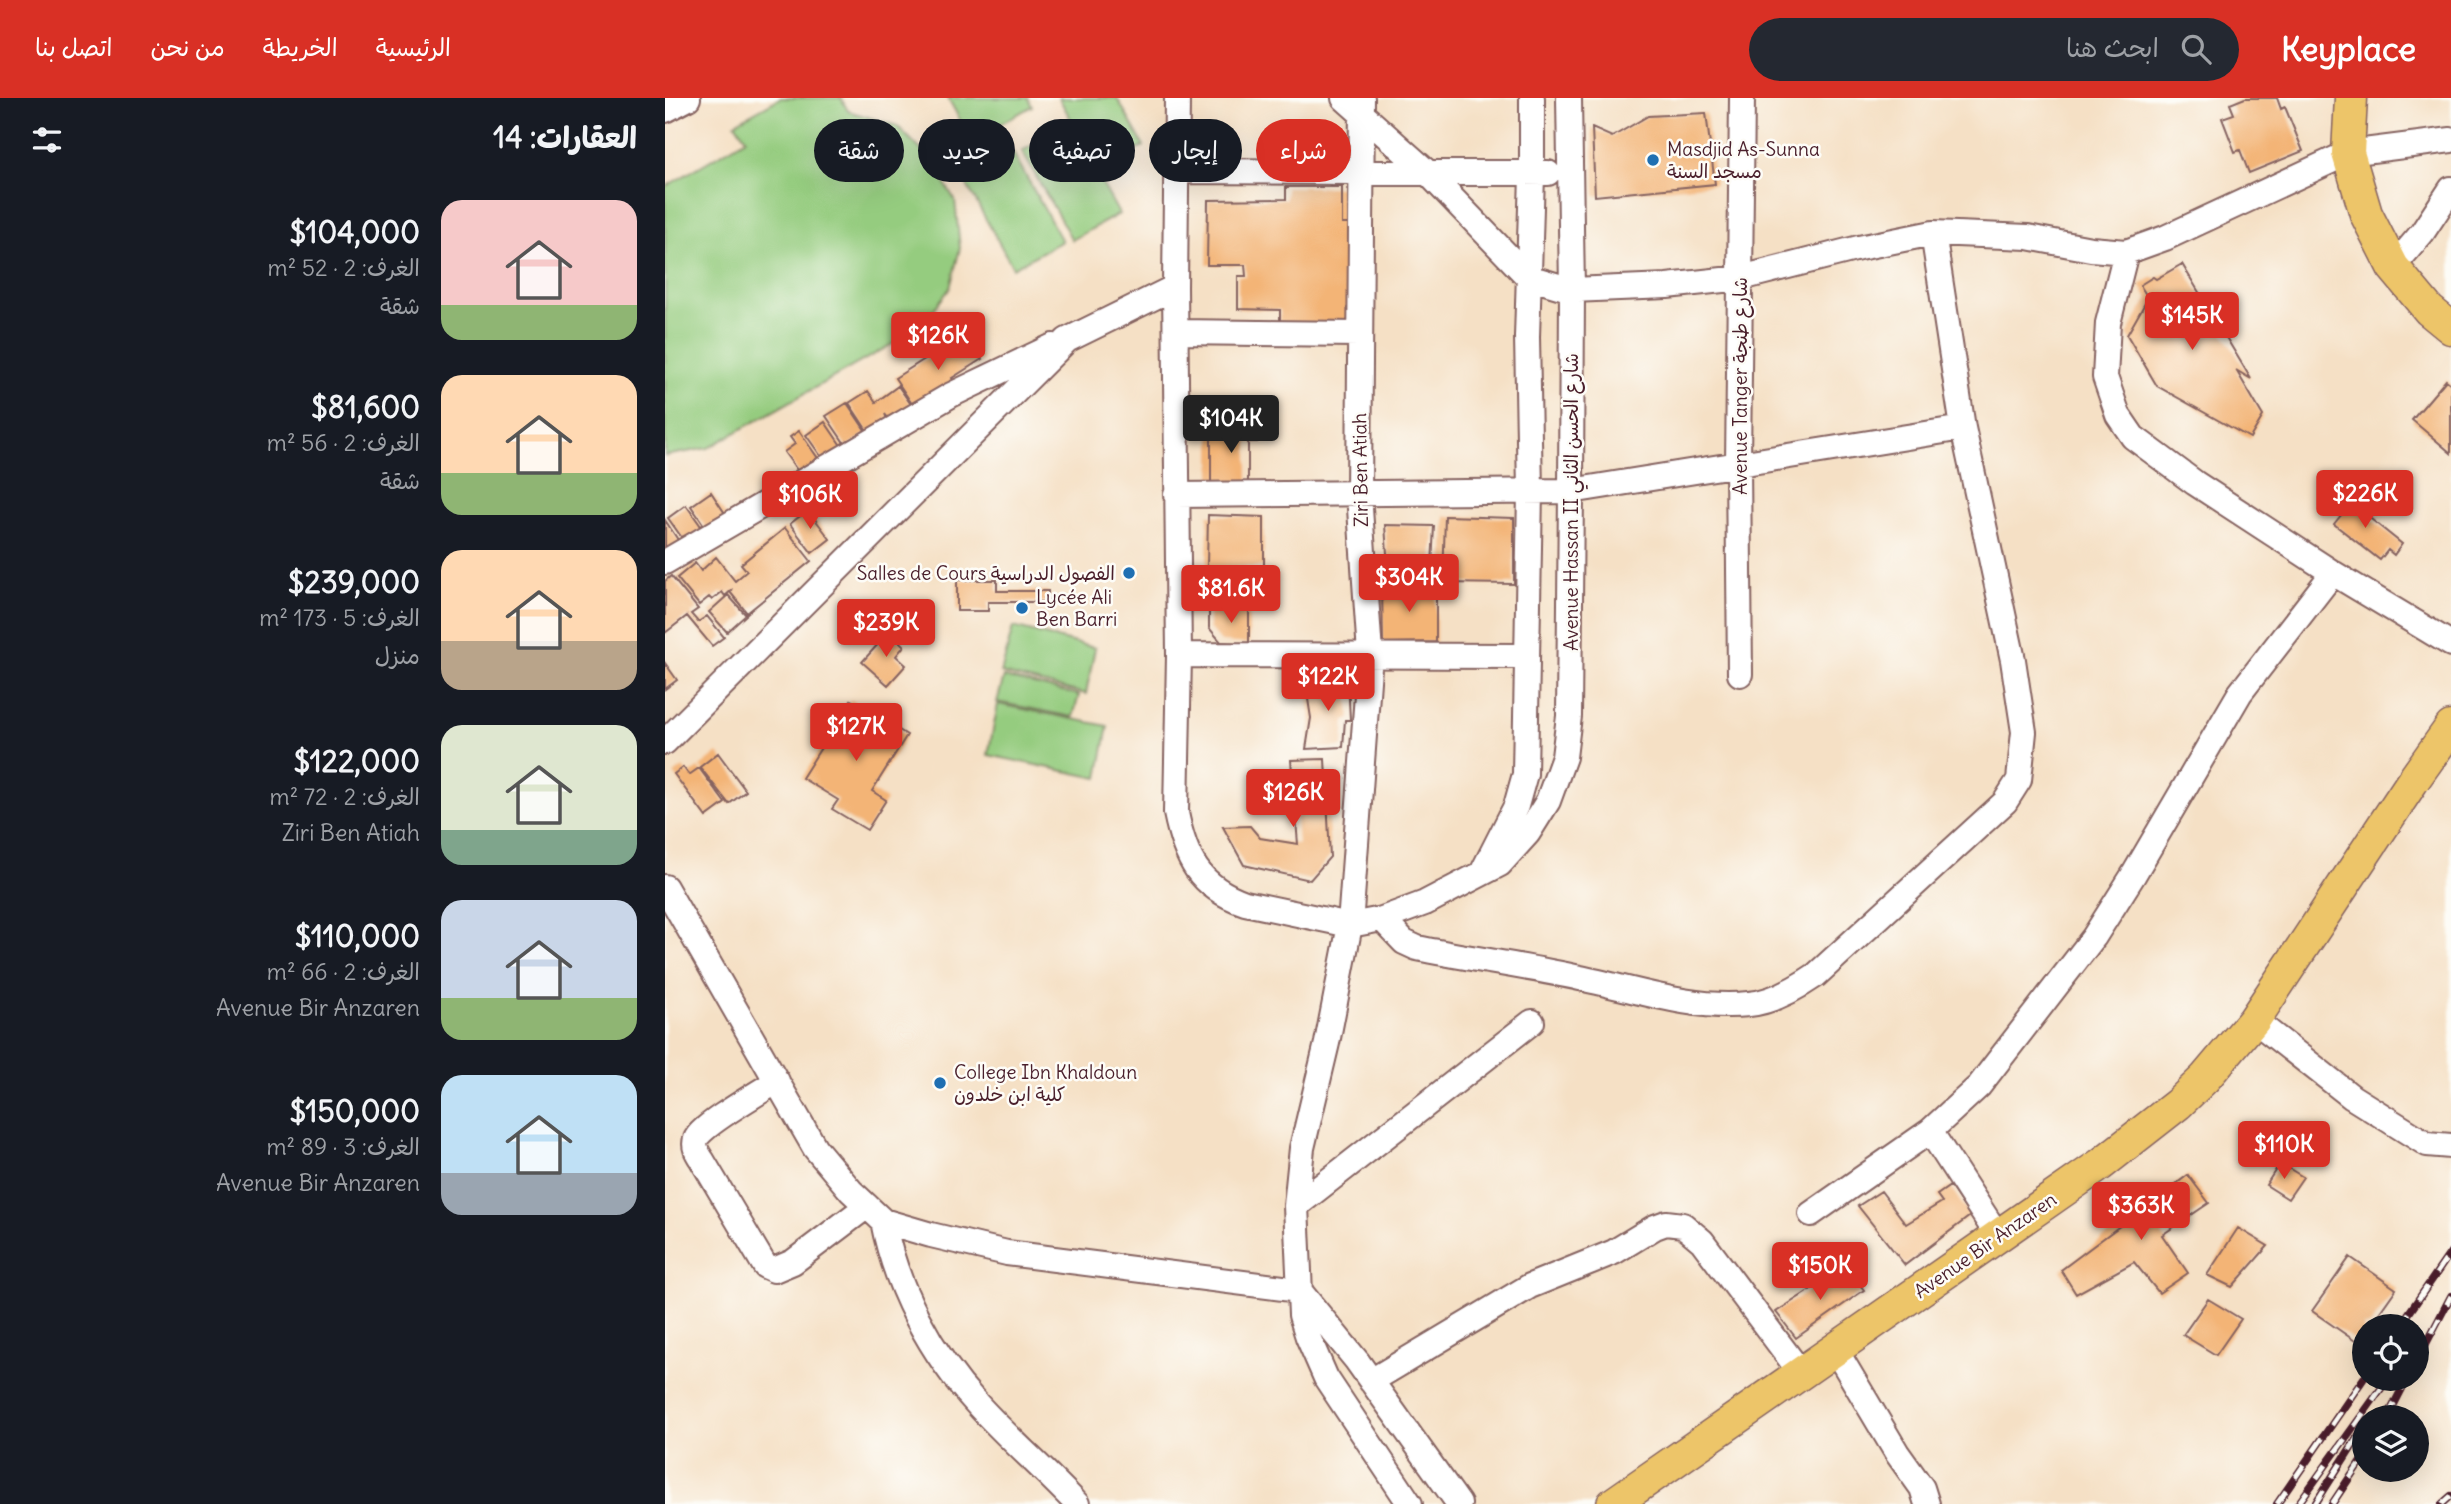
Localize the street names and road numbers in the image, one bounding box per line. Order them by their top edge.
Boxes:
street label: Avenue Tanger شارع طنجة [1728,277,1754,495]
street label: Avenue Hassan II شارع الحسن الثاني [1559,353,1588,651]
street label: Ziri Ben Atiah [1347,413,1373,527]
street label: Avenue Bir Anzaren [1909,1187,2061,1303]

